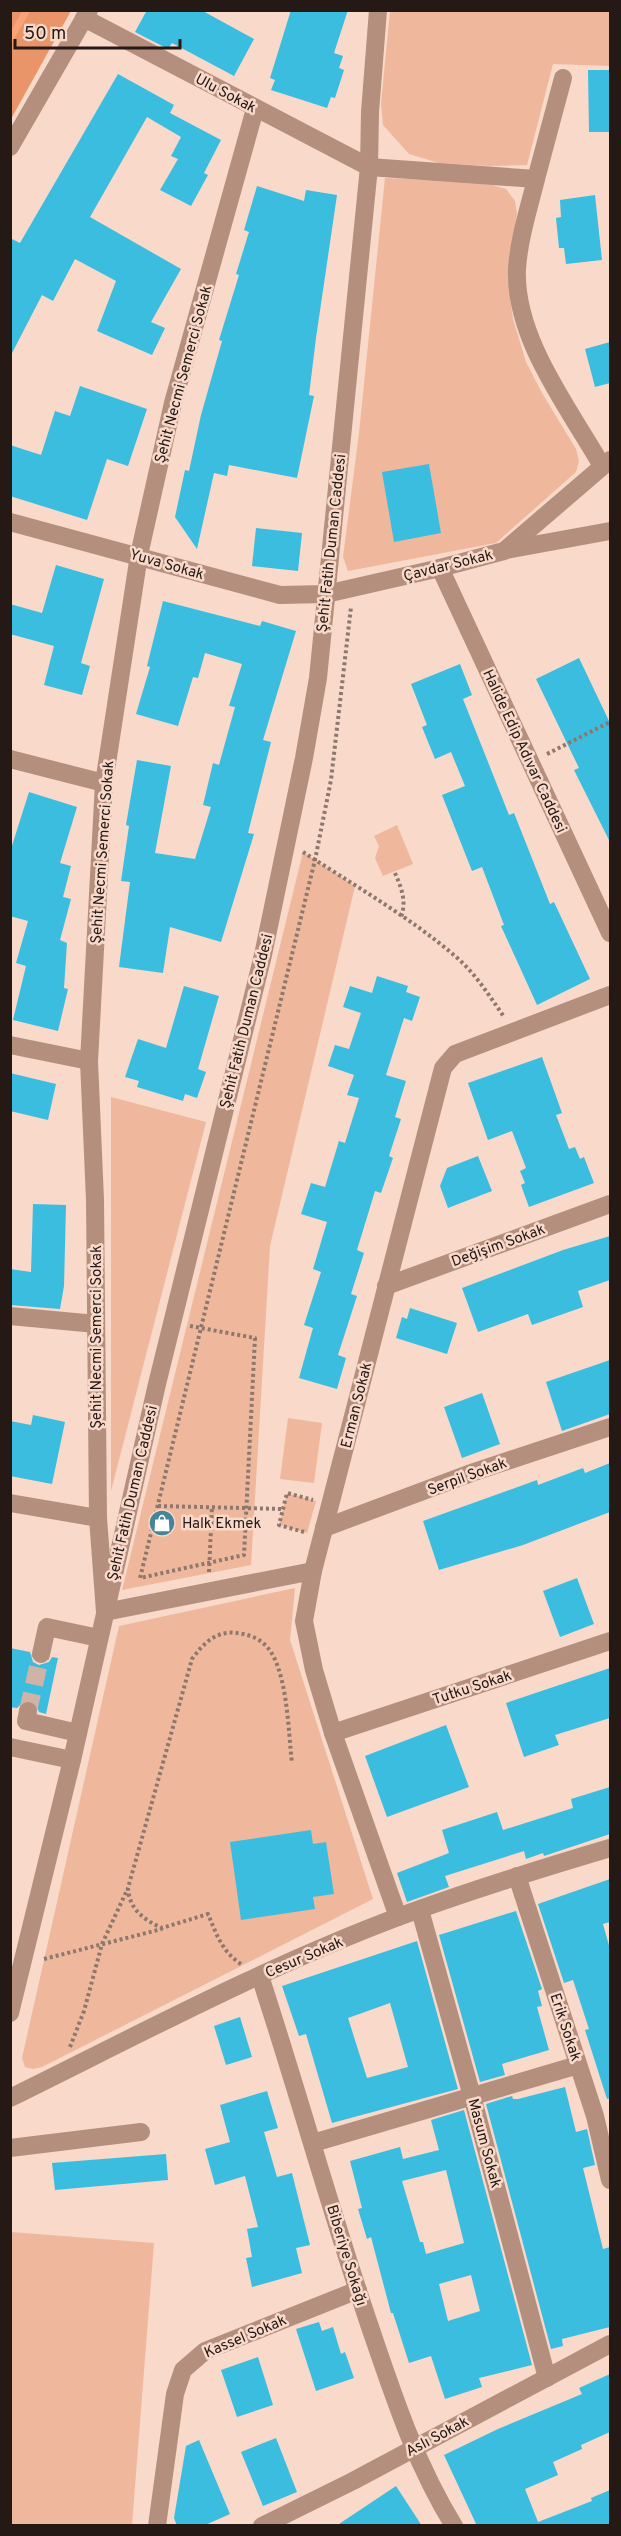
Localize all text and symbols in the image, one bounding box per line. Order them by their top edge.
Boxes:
scale bar [15,12,180,50]
text: 50 m [24,23,66,46]
street label: Ulu Sokak [191,70,259,118]
street label: Şehit Necmi Semerci Sokak [151,283,217,466]
street label: Şehit Fatih Duman Caddesi [314,453,351,633]
street label: Yuva Sokak [127,546,206,585]
street label: Çavdar Sokak [402,546,495,587]
street label: Halide Edip Adıvar Caddesi [477,667,570,837]
street label: Şehit Necmi Semerci Sokak [88,760,119,944]
street label: Şehit Fatih Duman Caddesi [217,932,278,1111]
street label: Değişim Sokak [449,1221,548,1272]
street label: Şehit Necmi Semerci Sokak [88,1245,107,1429]
street label: Erman Sokak [338,1360,377,1450]
street label: Şehit Fatih Duman Caddesi [104,1404,163,1583]
street label: Serpil Sokak [425,1454,510,1501]
shop icon: Halk Ekmek [147,1508,177,1538]
place label: Halk Ekmek [182,1515,261,1534]
street label: Tutku Sokak [430,1667,515,1710]
street label: Cesur Sokak [263,1933,347,1983]
street label: Erik Sokak [545,1991,585,2064]
street label: Masum Sokak [463,2097,505,2190]
street label: Biberiye Sokağı [321,2203,370,2308]
street label: Kassel Sokak [202,2312,290,2363]
street label: Aslı Sokak [403,2413,473,2462]

